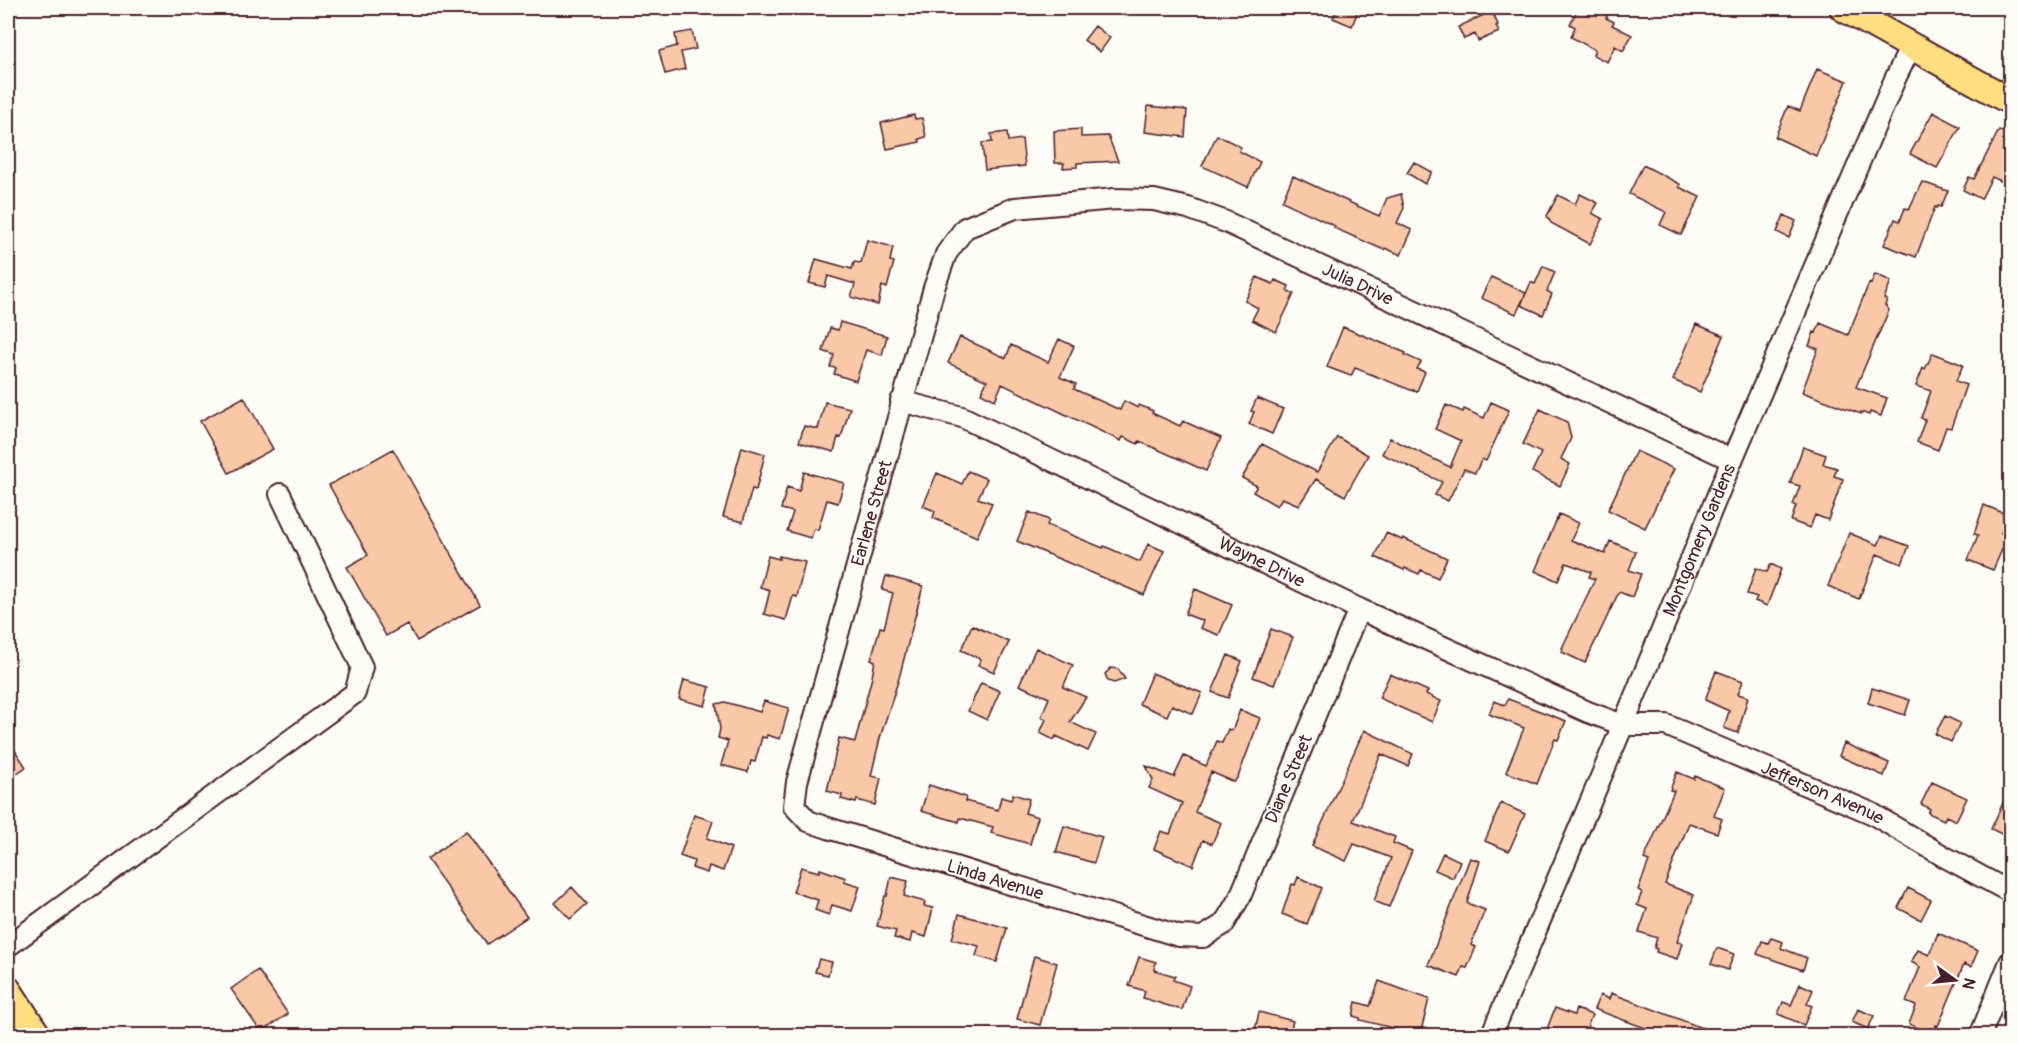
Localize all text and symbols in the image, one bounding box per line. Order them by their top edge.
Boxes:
street label: Julia Drive [1318,257,1397,311]
street label: Earlene Street [846,457,897,569]
street label: Montgomery Gardens [1658,460,1741,619]
street label: Wayne Drive [1215,531,1309,593]
street label: Diane Street [1260,731,1318,827]
street label: Jefferson Avenue [1758,756,1888,830]
street label: Linda Avenue [944,854,1046,906]
north arrow [1925,950,1985,1010]
text: N [1957,976,1980,992]

